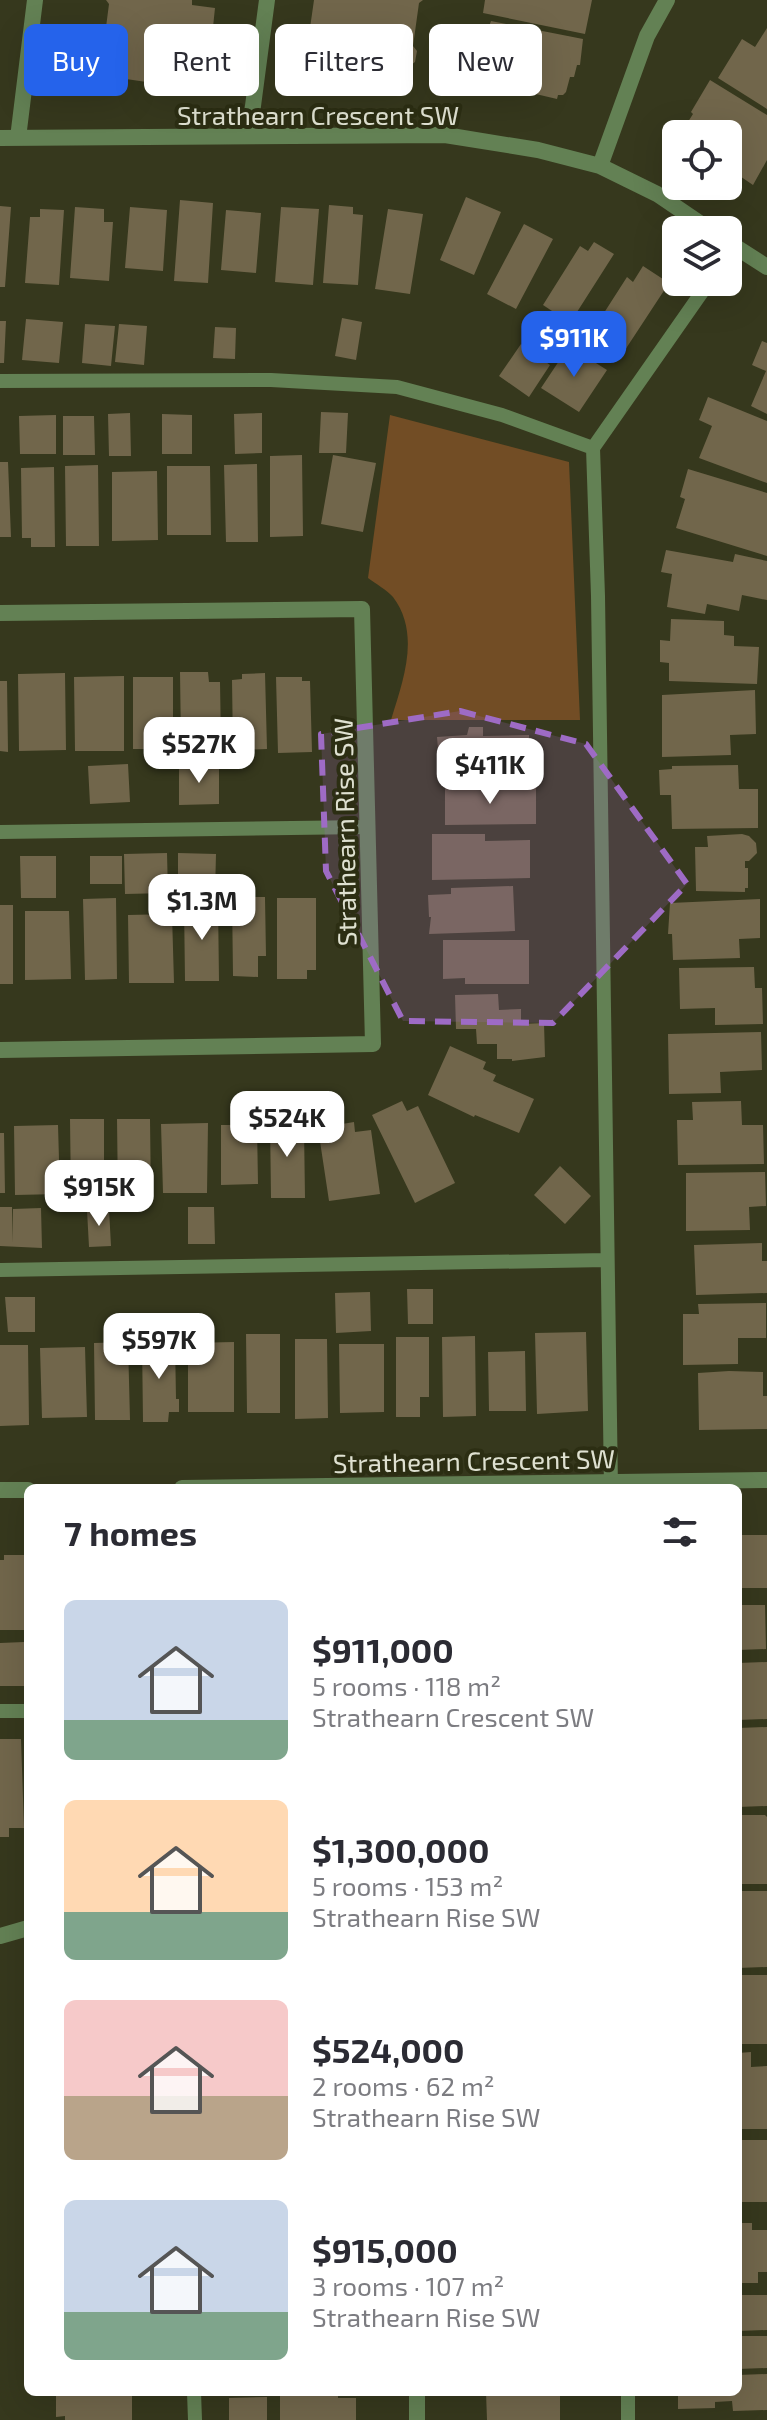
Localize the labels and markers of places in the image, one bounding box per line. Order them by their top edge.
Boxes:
pin: $911K [518,311,630,379]
pin: $527K [143,717,255,785]
pin: $411K [434,738,546,806]
pin: $1.3M [146,874,258,942]
pin: $524K [231,1091,343,1159]
pin: $915K [43,1160,155,1228]
pin: $597K [103,1313,215,1381]

